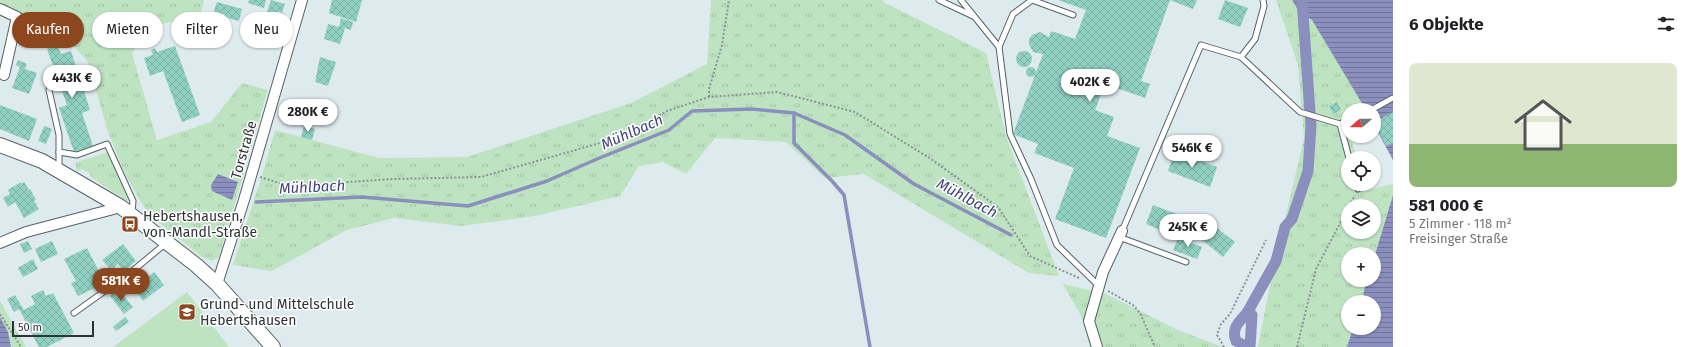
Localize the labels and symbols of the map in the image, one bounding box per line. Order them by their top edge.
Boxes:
pin: 443K € [39,65,105,99]
pin: 402K € [1057,69,1123,103]
pin: 280K € [275,99,341,133]
north arrow [1341,103,1381,143]
water label: Mühlbach [598,110,666,154]
street label: Torstraße [228,119,260,181]
pin: 546K € [1159,135,1225,169]
water label: Mühlbach [934,174,1000,222]
water label: Mühlbach [278,176,346,198]
place label: Hebertshausen, von-Mandl-Straße [143,208,257,241]
bus stop icon: Hebertshausen, von-Mandl-Straße [120,214,140,234]
pin: 245K € [1155,214,1221,248]
pin: 581K € [88,268,154,302]
place label: Grund- und Mittelschule Hebertshausen [200,296,354,329]
school or university icon: Grund- und Mittelschule Hebertshausen [177,302,197,322]
scale bar [12,319,94,338]

